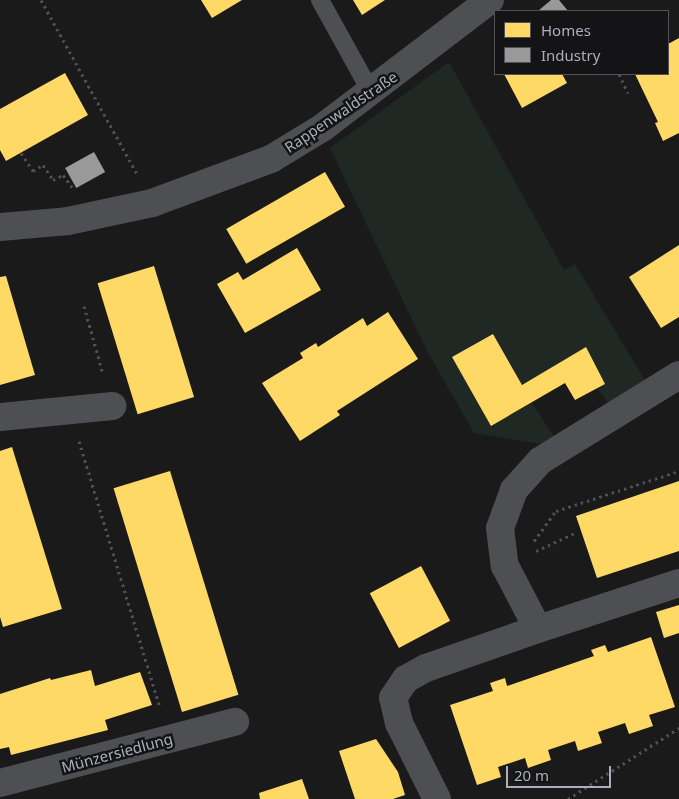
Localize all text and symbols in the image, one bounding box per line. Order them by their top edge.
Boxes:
legend [494,10,669,75]
text: Homes [541,20,591,40]
text: Industry [541,45,600,65]
street label: Rappenwaldstraße [281,68,401,156]
street label: Münzersiedlung [60,730,174,776]
scale bar [509,756,614,788]
text: 20 m [514,765,549,785]

